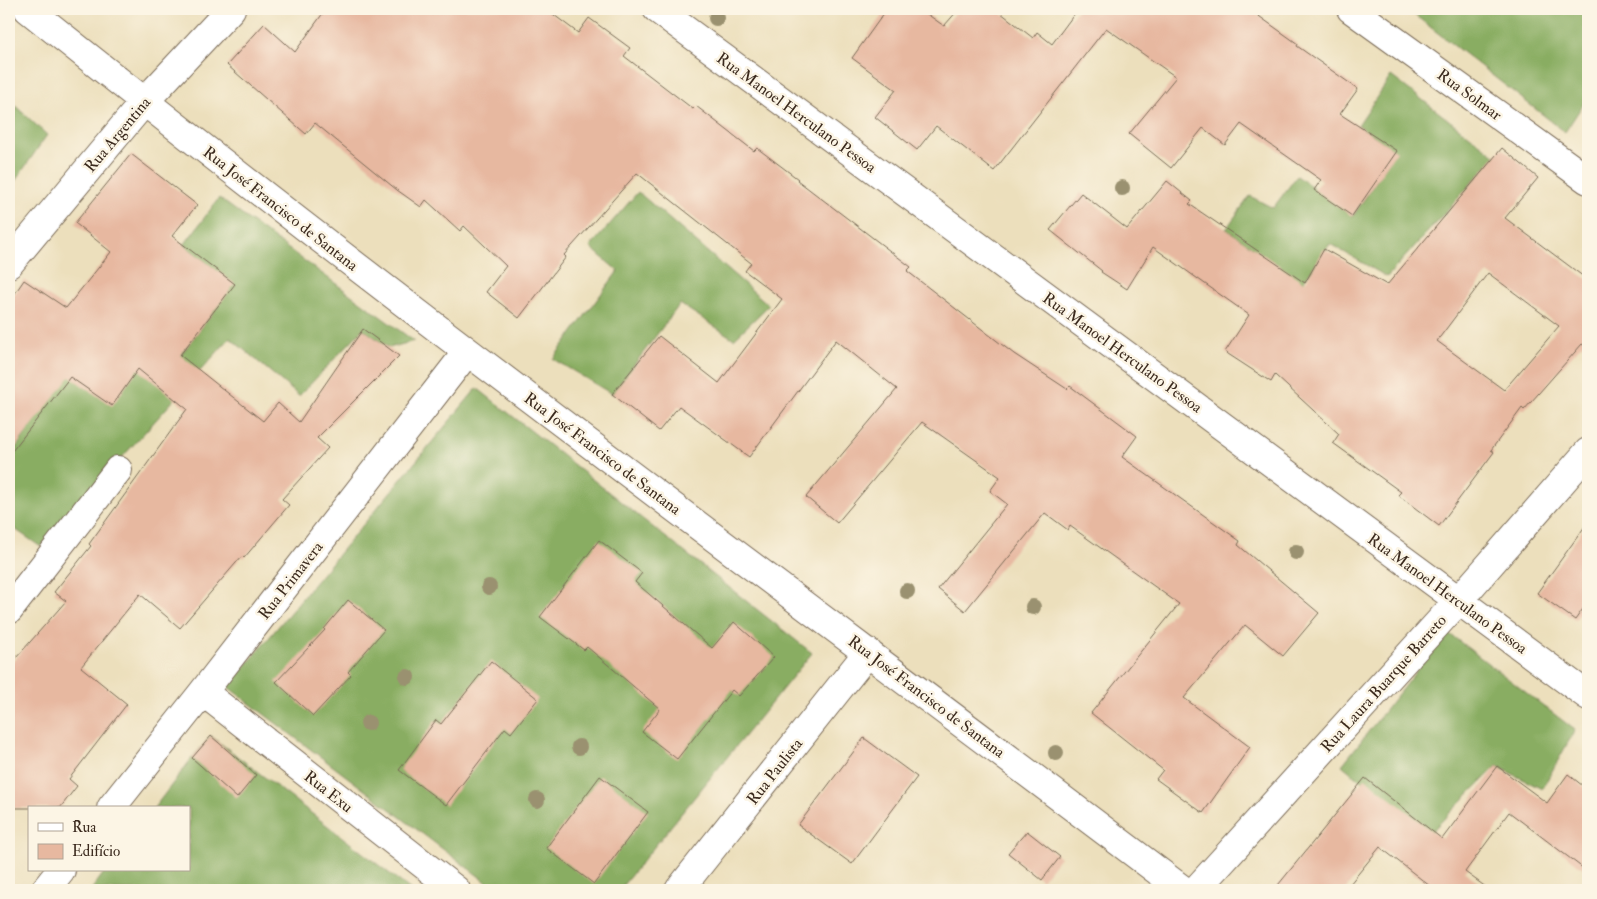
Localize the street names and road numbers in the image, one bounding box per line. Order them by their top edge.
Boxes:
street label: Rua Manoel Herculano Pessoa [713,48,881,178]
street label: Rua Solmar [1433,65,1506,125]
street label: Rua Argentina [80,92,155,177]
street label: Rua José Francisco de Santana [198,142,362,277]
street label: Rua Manoel Herculano Pessoa [1039,288,1207,418]
street label: Rua José Francisco de Santana [519,388,685,520]
street label: Rua Manoel Herculano Pessoa [1364,529,1532,659]
street label: Rua Primavera [254,537,328,624]
street label: Rua Laura Buarque Barreto [1317,610,1451,757]
street label: Rua José Francisco de Santana [843,631,1009,763]
street label: Rua Paulista [743,734,807,809]
street label: Rua Exu [300,767,357,817]

